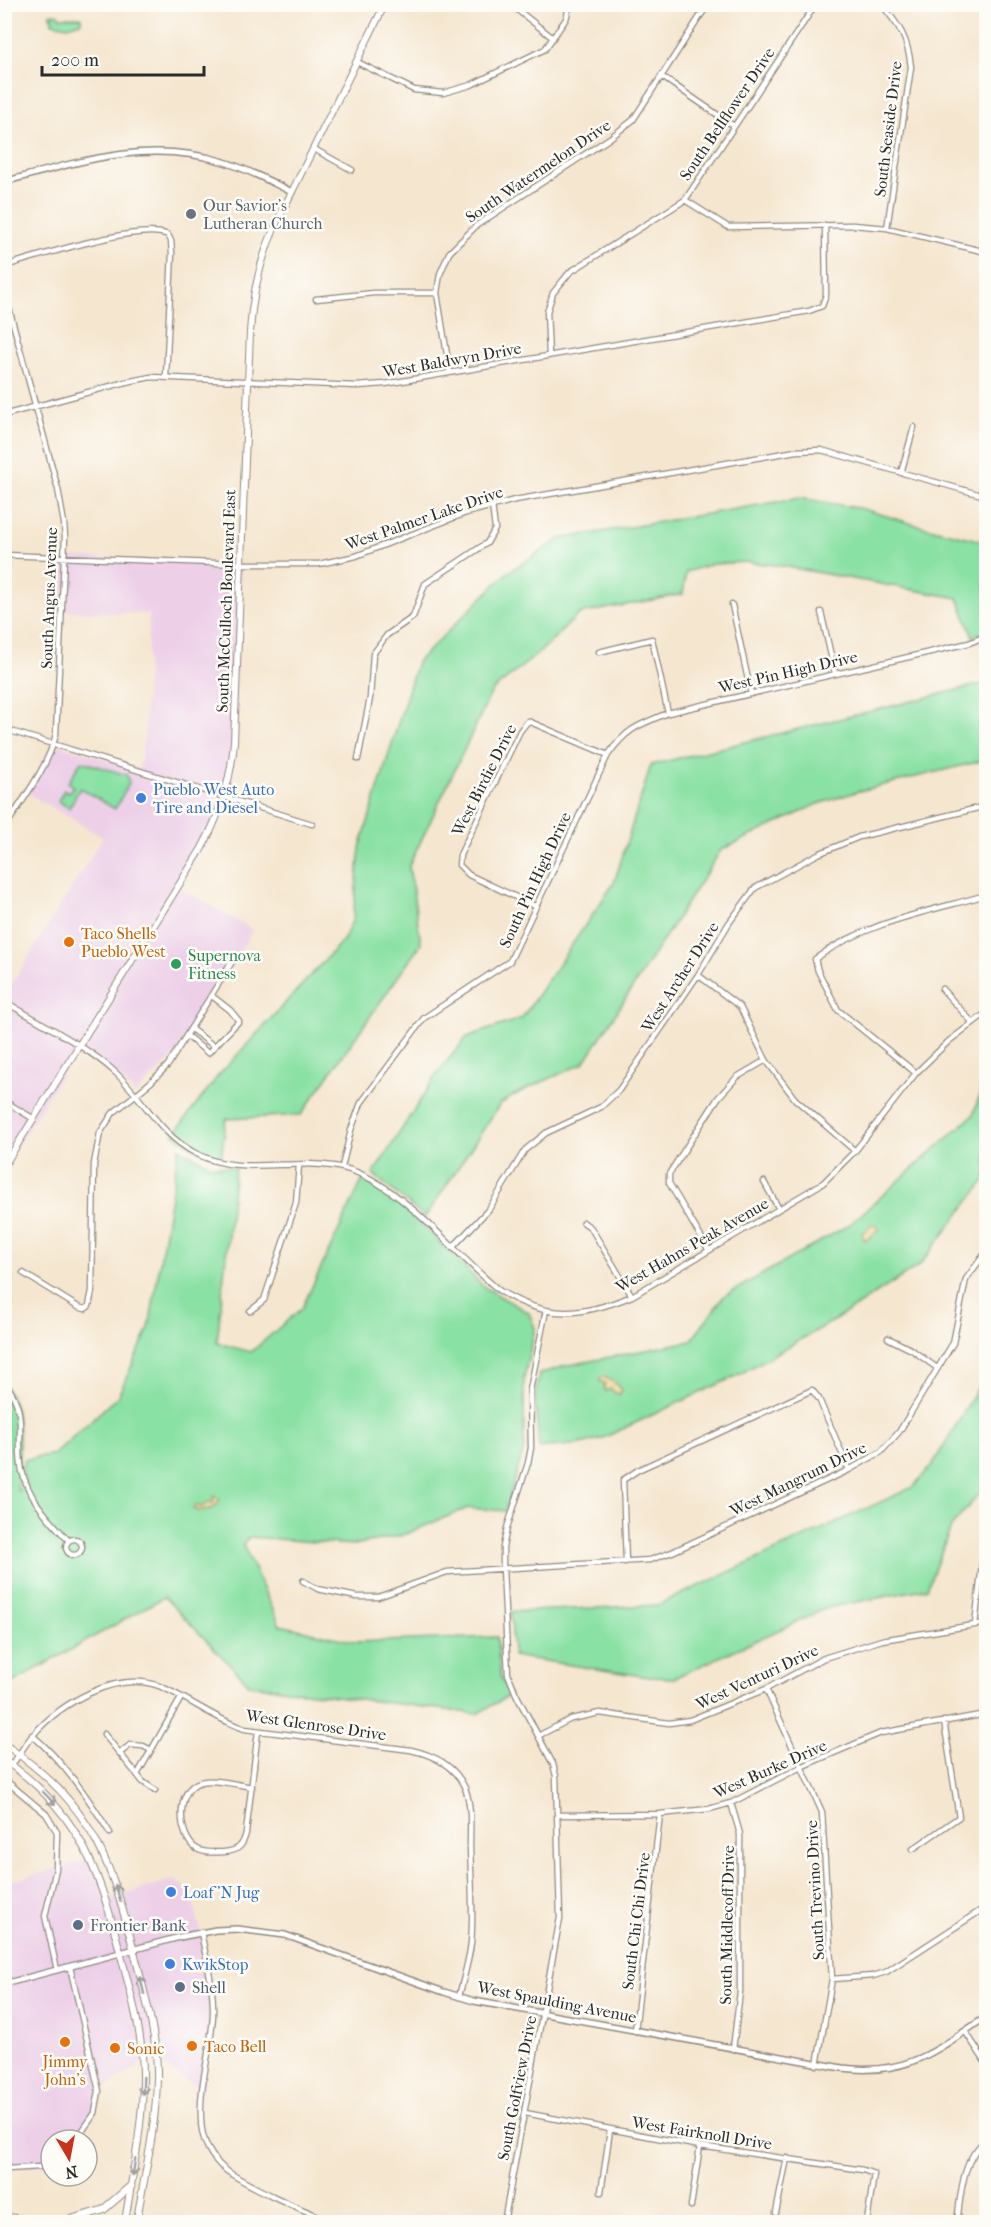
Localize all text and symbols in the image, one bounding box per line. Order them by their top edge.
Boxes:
scale bar [42,39,204,77]
street label: South Bellflower Drive [675,44,779,184]
text: 200 m [51,50,99,71]
street label: South Seaside Drive [870,60,906,198]
street label: South Watermelon Drive [462,115,614,227]
place label: Our Savior's Lutheran Church [203,196,322,233]
marker: Our Savior's Lutheran Church [184,207,198,221]
street label: West Baldwyn Drive [380,338,523,382]
street label: West Palmer Lake Drive [342,482,506,554]
street label: South McCulloch Boulevard East [213,489,239,713]
street label: South Angus Avenue [37,527,61,669]
street label: West Pin High Drive [716,647,859,697]
street label: West Birdie Drive [447,721,520,840]
place label: Pueblo West Auto Tire and Diesel [153,780,274,817]
marker: Pueblo West Auto Tire and Diesel [134,791,148,805]
street label: South Pin High Drive [495,809,575,951]
street label: West Archer Drive [637,918,723,1037]
place label: Taco Shells Pueblo West [81,924,166,961]
marker: Taco Shells Pueblo West [62,935,76,949]
place label: Supernova Fitness [188,946,262,983]
marker: Supernova Fitness [169,957,183,971]
street label: West Hahns Peak Avenue [611,1193,772,1297]
street label: West Mangrum Drive [726,1438,869,1521]
street label: West Venturi Drive [692,1640,821,1714]
street label: West Glenrose Drive [244,1706,388,1744]
street label: West Burke Drive [709,1735,830,1803]
one-way arrow [42,1790,56,1805]
street label: South Trevino Drive [802,1819,828,1960]
street label: South Middlecoff Drive [716,1845,738,2005]
street label: South Chi Chi Drive [618,1851,654,1991]
place label: Loaf 'N Jug [183,1883,260,1902]
one-way arrow [112,1884,123,1903]
marker: Loaf 'N Jug [164,1885,178,1899]
place label: Frontier Bank [90,1916,187,1935]
marker: Frontier Bank [71,1918,85,1932]
place label: KwikStop [182,1955,249,1974]
marker: KwikStop [163,1957,177,1971]
one-way arrow [136,1976,147,1995]
street label: West Spaulding Avenue [475,1977,638,2027]
place label: Shell [192,1978,226,1997]
marker: Shell [173,1980,187,1994]
street label: South Golfview Drive [494,2014,540,2162]
marker: Jimmy John's [58,2035,72,2049]
place label: Taco Bell [204,2037,267,2056]
place label: Sonic [127,2039,164,2058]
marker: Taco Bell [185,2039,199,2053]
marker: Sonic [108,2041,122,2055]
place label: Jimmy John's [40,2052,88,2089]
one-way arrow [137,2075,149,2095]
street label: West Fairknoll Drive [630,2112,774,2153]
north arrow [39,2128,99,2188]
one-way arrow [128,2157,139,2176]
text: N [63,2162,79,2183]

